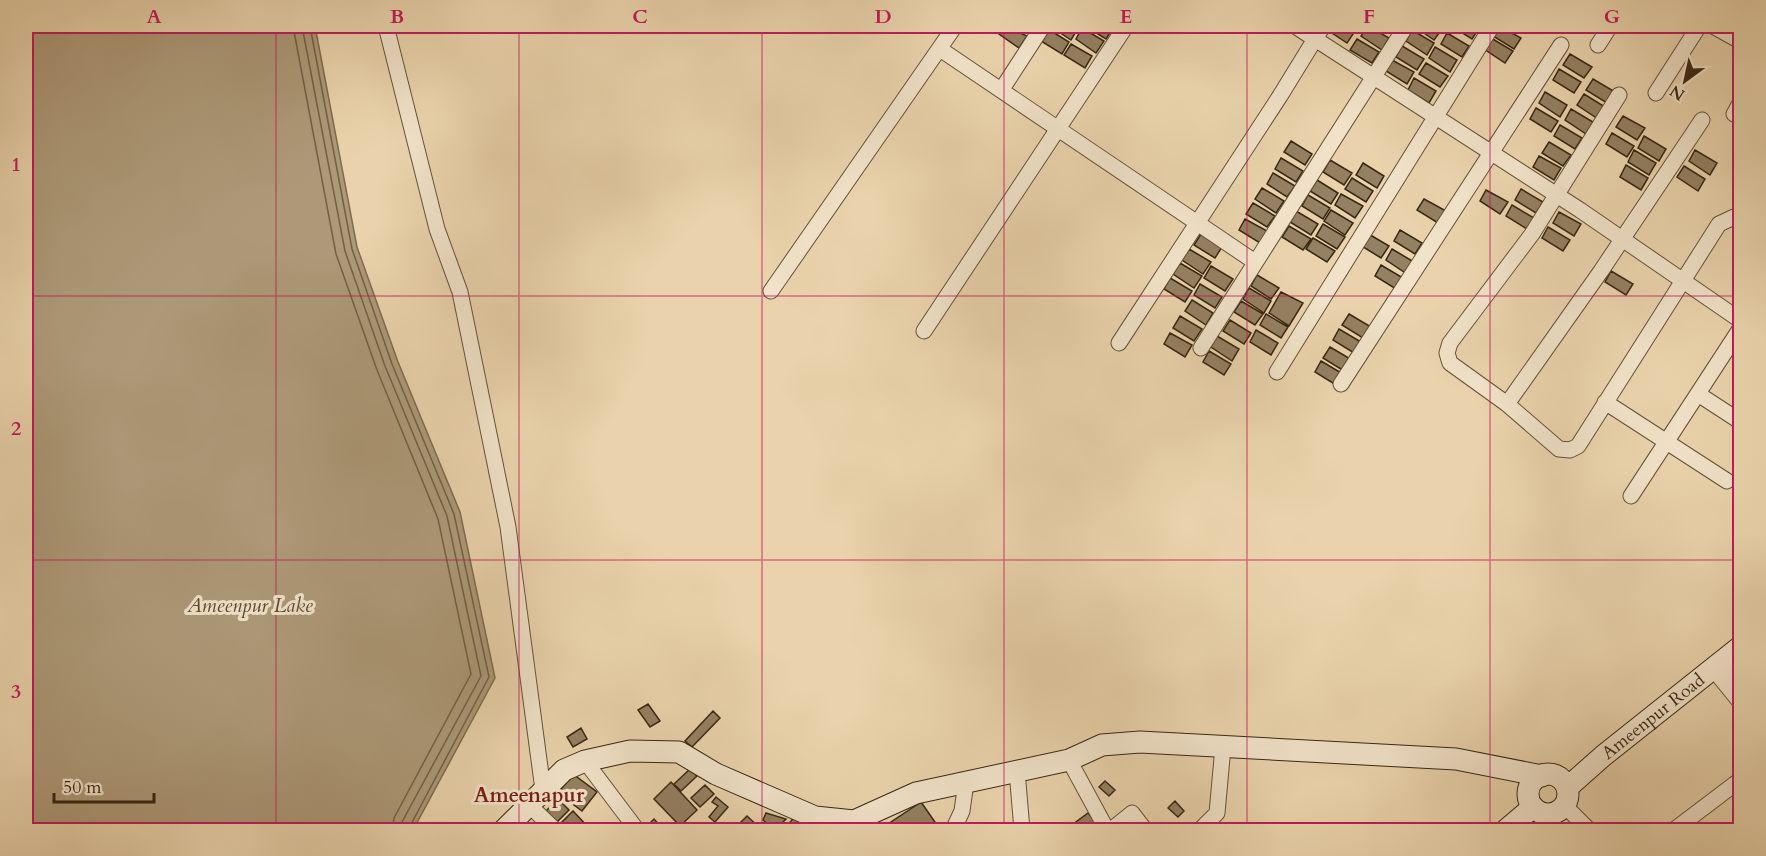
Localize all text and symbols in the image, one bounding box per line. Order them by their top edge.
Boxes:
text: A [146,3,162,30]
text: B [390,3,404,30]
text: C [632,3,648,30]
text: D [874,3,892,30]
text: E [1120,3,1132,30]
text: F [1363,3,1375,30]
text: G [1604,3,1620,30]
north arrow [1655,51,1715,111]
text: N [1665,80,1689,106]
text: 1 [11,151,21,178]
text: 2 [11,415,21,442]
water label: Ameenpur Lake [186,592,313,619]
street label: Ameenpur Road [1597,668,1710,765]
text: 3 [11,678,21,705]
scale bar [54,766,154,804]
text: 50 m [63,775,102,800]
district label: Ameenapur [474,781,585,810]

